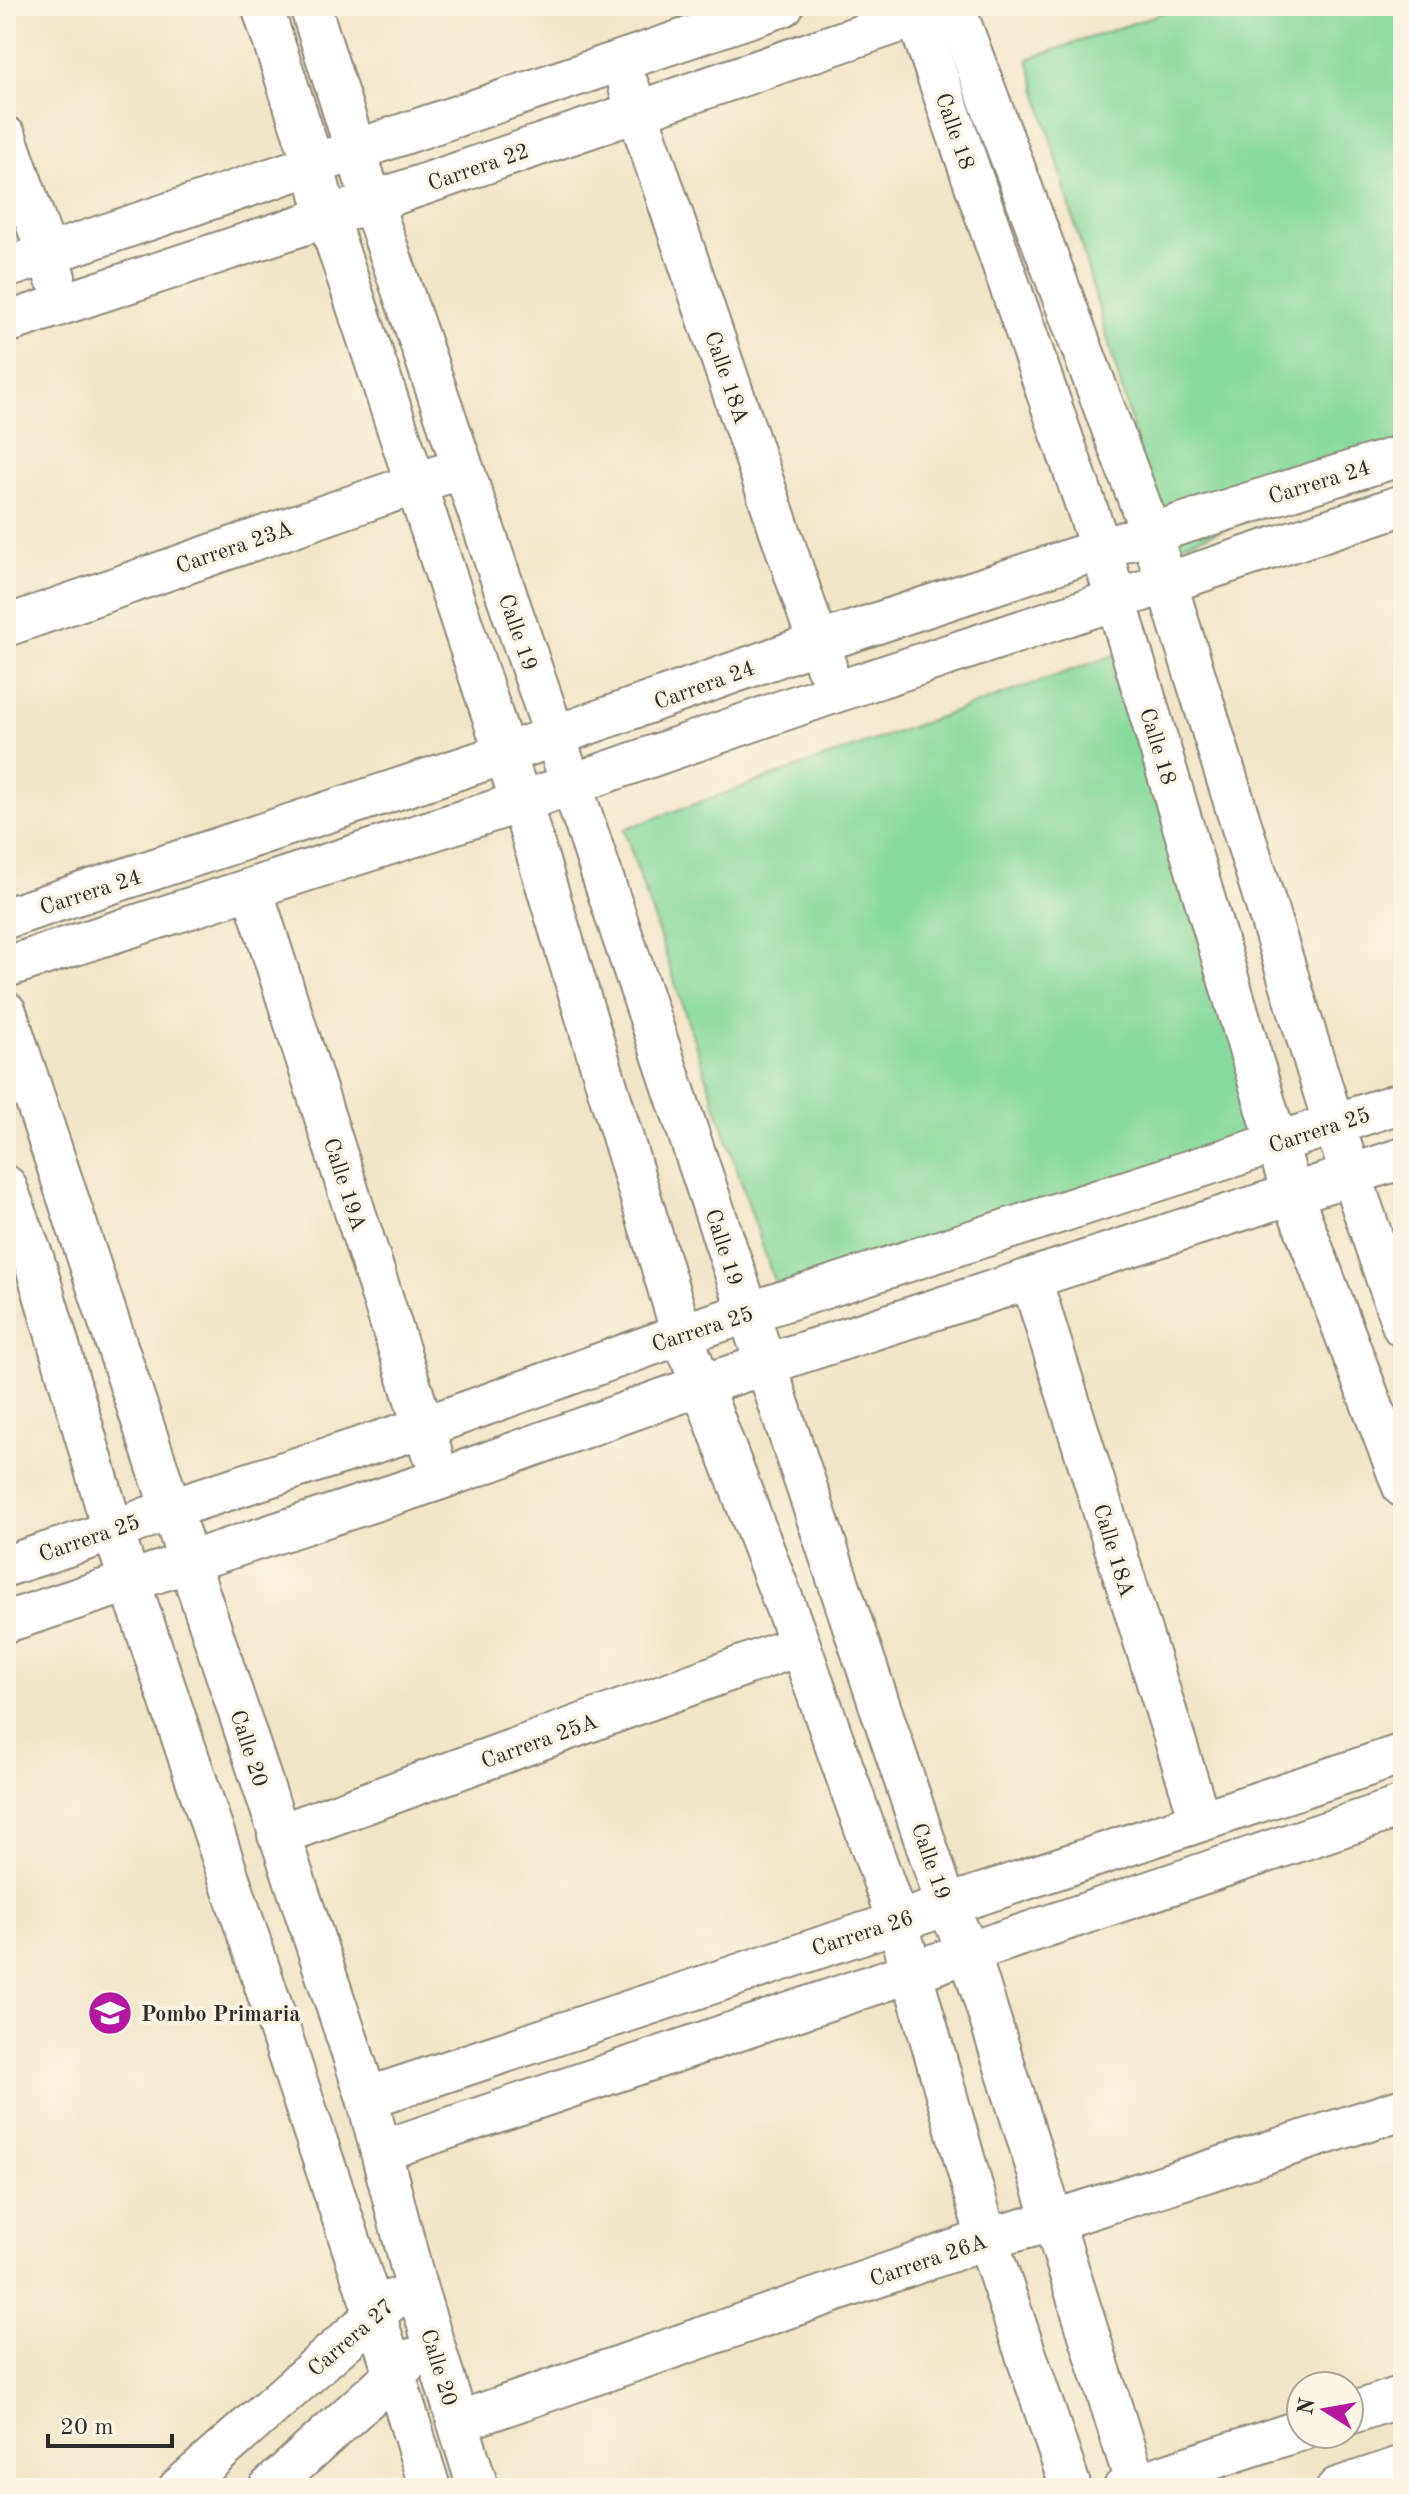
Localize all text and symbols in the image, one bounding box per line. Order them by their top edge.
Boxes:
street label: Calle 18 [931,91,977,173]
street label: Carrera 22 [425,140,532,195]
street label: Calle 18A [700,329,752,427]
street label: Carrera 24 [1266,457,1373,509]
street label: Carrera 23A [173,518,296,578]
street label: Calle 19 [494,592,540,674]
street label: Carrera 24 [651,658,758,714]
street label: Calle 18 [1135,705,1179,788]
street label: Carrera 24 [37,866,144,920]
street label: Carrera 25 [1266,1104,1373,1158]
street label: Calle 19A [319,1136,369,1234]
street label: Calle 19 [700,1207,746,1289]
street label: Carrera 25 [649,1303,756,1357]
street label: Calle 18A [1089,1501,1138,1600]
street label: Carrera 25 [36,1511,143,1566]
street label: Calle 20 [225,1708,271,1790]
street label: Carrera 25A [479,1711,601,1773]
street label: Calle 19 [907,1821,953,1903]
street label: Carrera 26 [809,1907,916,1961]
school or university icon: Pombo Primaria [86,1989,134,2037]
place label: Pombo Primaria [141,2004,300,2026]
street label: Carrera 26A [867,2231,990,2291]
street label: Carrera 27 [304,2296,398,2381]
street label: Calle 20 [416,2326,460,2409]
north arrow [1285,2370,1365,2450]
text: N [1295,2396,1320,2417]
scale bar [48,2398,172,2448]
text: 20 m [60,2416,114,2440]

